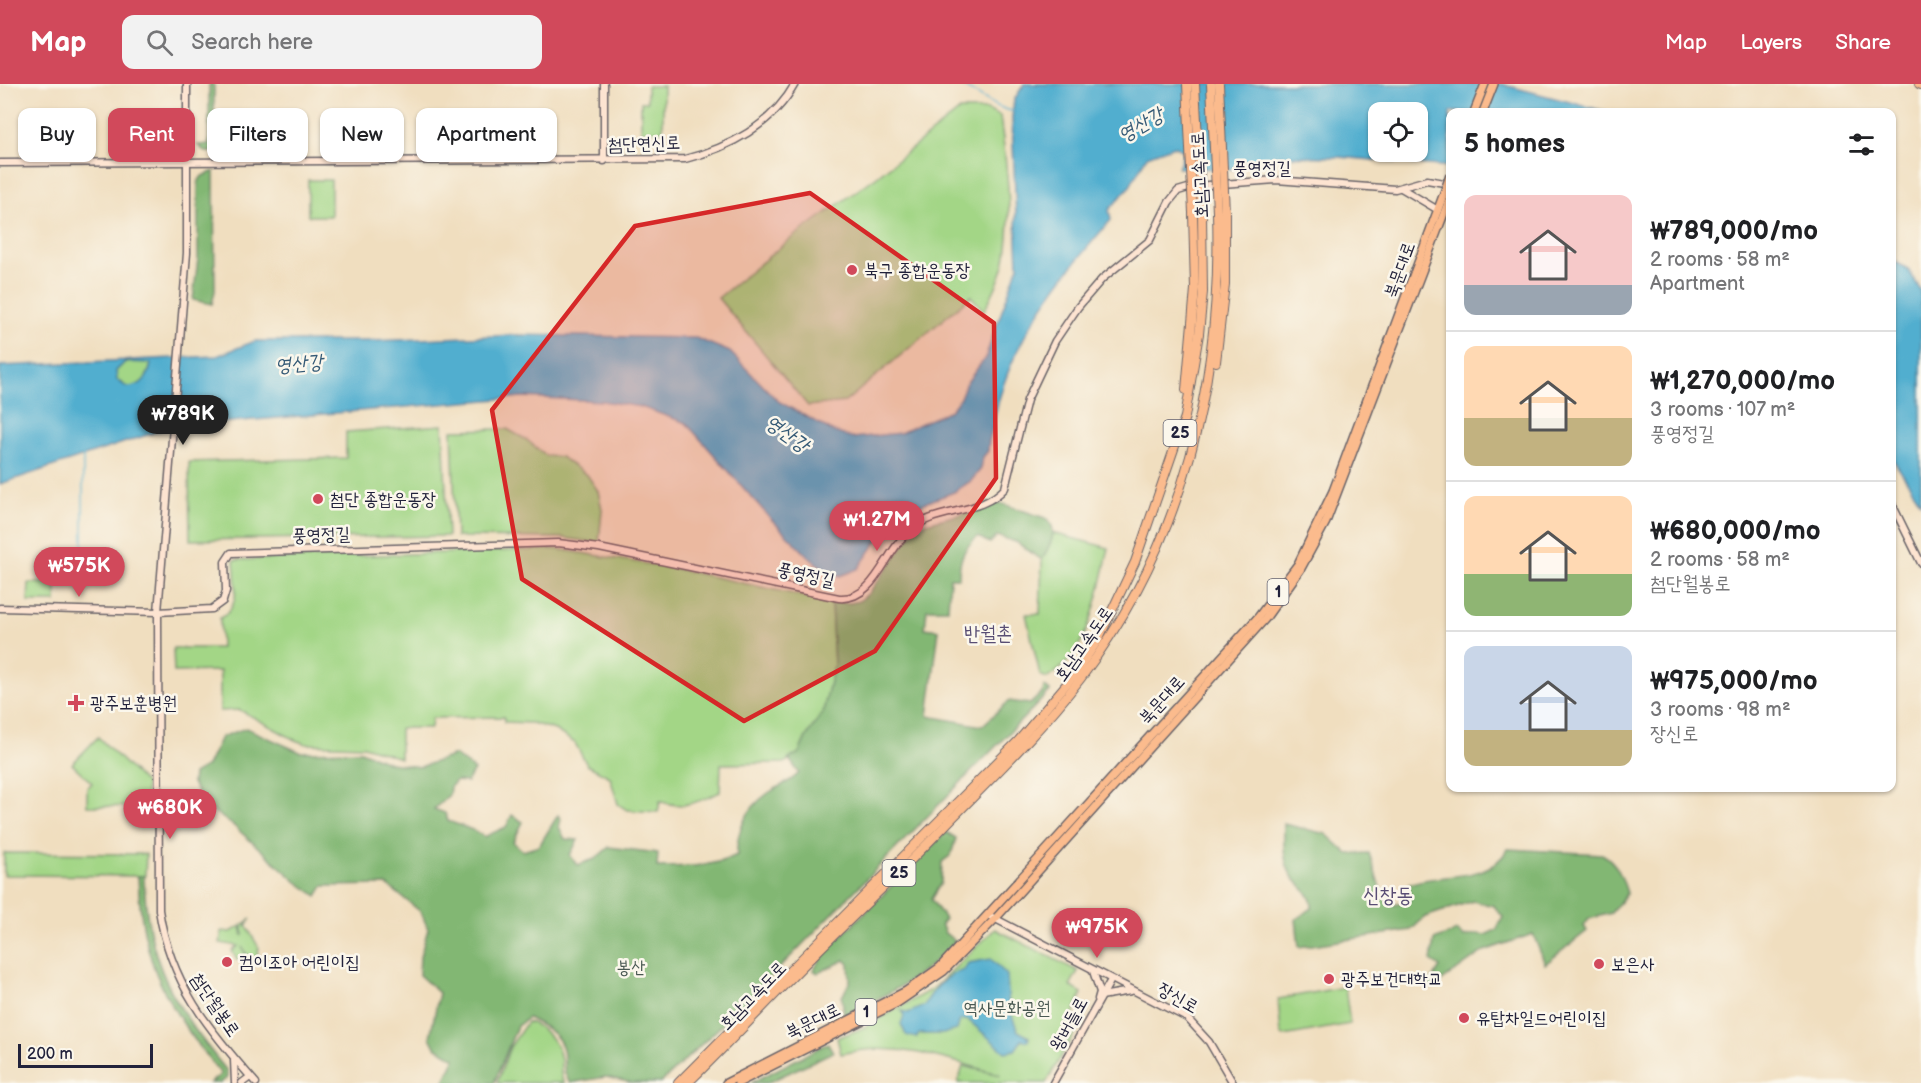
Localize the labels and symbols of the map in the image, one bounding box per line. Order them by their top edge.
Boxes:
water label: 영산강 [1114,101,1170,147]
street label: 호남고속도로 [1187,131,1213,219]
street label: 첨단연신로 [607,132,681,156]
street label: 풍영정길 [1233,158,1291,179]
street label: 북문대로 [1380,239,1420,301]
place label: 북구 종합운동장 [864,260,970,281]
marker: 북구 종합운동장 [845,263,859,277]
water label: 영산강 [274,350,327,378]
pin: ₩789K [141,395,225,446]
water label: 영산강 [760,410,816,460]
road number: 25 [1164,420,1196,446]
place label: 첨단 종합운동장 [330,489,436,510]
marker: 첨단 종합운동장 [311,492,325,506]
pin: ₩1.27M [828,501,926,552]
street label: 풍영정길 [292,523,351,547]
pin: ₩575K [37,547,121,598]
street label: 풍영정길 [775,559,837,591]
road number: 1 [1268,579,1288,605]
street label: 호남고속도로 [1050,602,1118,686]
district label: 반월촌 [964,622,1012,646]
street label: 북문대로 [1135,671,1189,729]
place label: 광주보훈병원 [90,693,177,714]
marker: 광주보훈병원 [67,694,85,712]
pin: ₩680K [128,789,212,840]
road number: 25 [882,860,916,886]
district label: 신창동 [1363,883,1413,908]
pin: ₩975K [1055,908,1139,959]
place label: 컴이조아 어린이집 [239,952,360,973]
place label: 보은사 [1611,954,1655,975]
marker: 컴이조아 어린이집 [220,955,234,969]
park label: 봉산 [617,957,646,978]
street label: 호남고속도로 [715,957,791,1035]
marker: 보은사 [1592,957,1606,971]
street label: 첨단월봉로 [186,969,244,1041]
place label: 광주보건대학교 [1341,969,1442,990]
marker: 광주보건대학교 [1322,972,1336,986]
street label: 장신로 [1154,978,1202,1018]
street label: 왕버들로 [1046,994,1092,1054]
park label: 역사문화공원 [964,998,1050,1019]
street label: 북문대로 [782,999,844,1043]
road number: 1 [856,999,876,1025]
place label: 유탑차일드어린이집 [1476,1008,1606,1029]
marker: 유탑차일드어린이집 [1457,1011,1471,1025]
scale bar [18,1041,153,1068]

